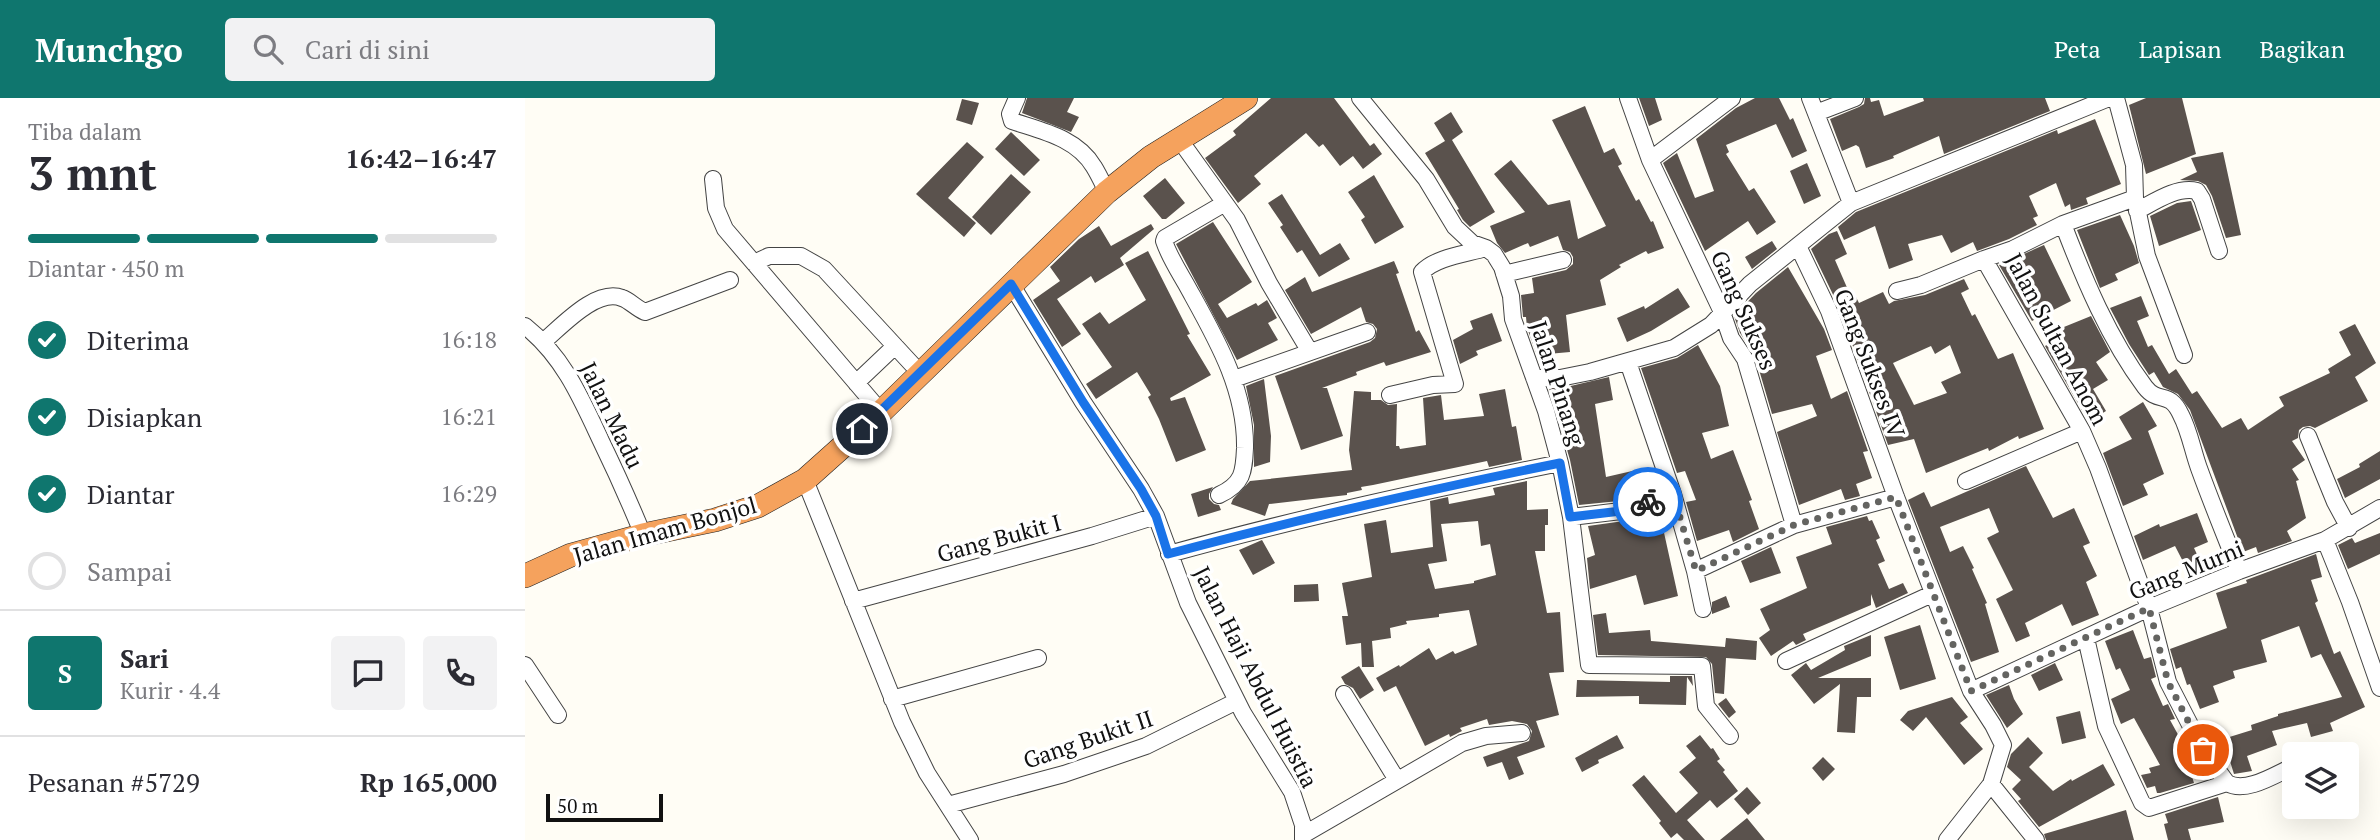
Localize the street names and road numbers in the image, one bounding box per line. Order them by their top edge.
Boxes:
street label: Gang Sukses [1704,245,1784,375]
street label: Jalan Sultan Anom [1999,248,2115,431]
street label: Gang Sukses IV [1827,284,1913,442]
street label: Jalan Pinang [1523,317,1593,450]
street label: Jalan Madu [573,357,651,473]
street label: Jalan Imam Bonjol [570,489,760,571]
street label: Gang Bukit I [934,507,1064,569]
street label: Gang Murni [2124,533,2248,607]
street label: Jalan Haji Abdul Huistia [1187,561,1326,793]
street label: Gang Bukit II [1019,702,1157,776]

